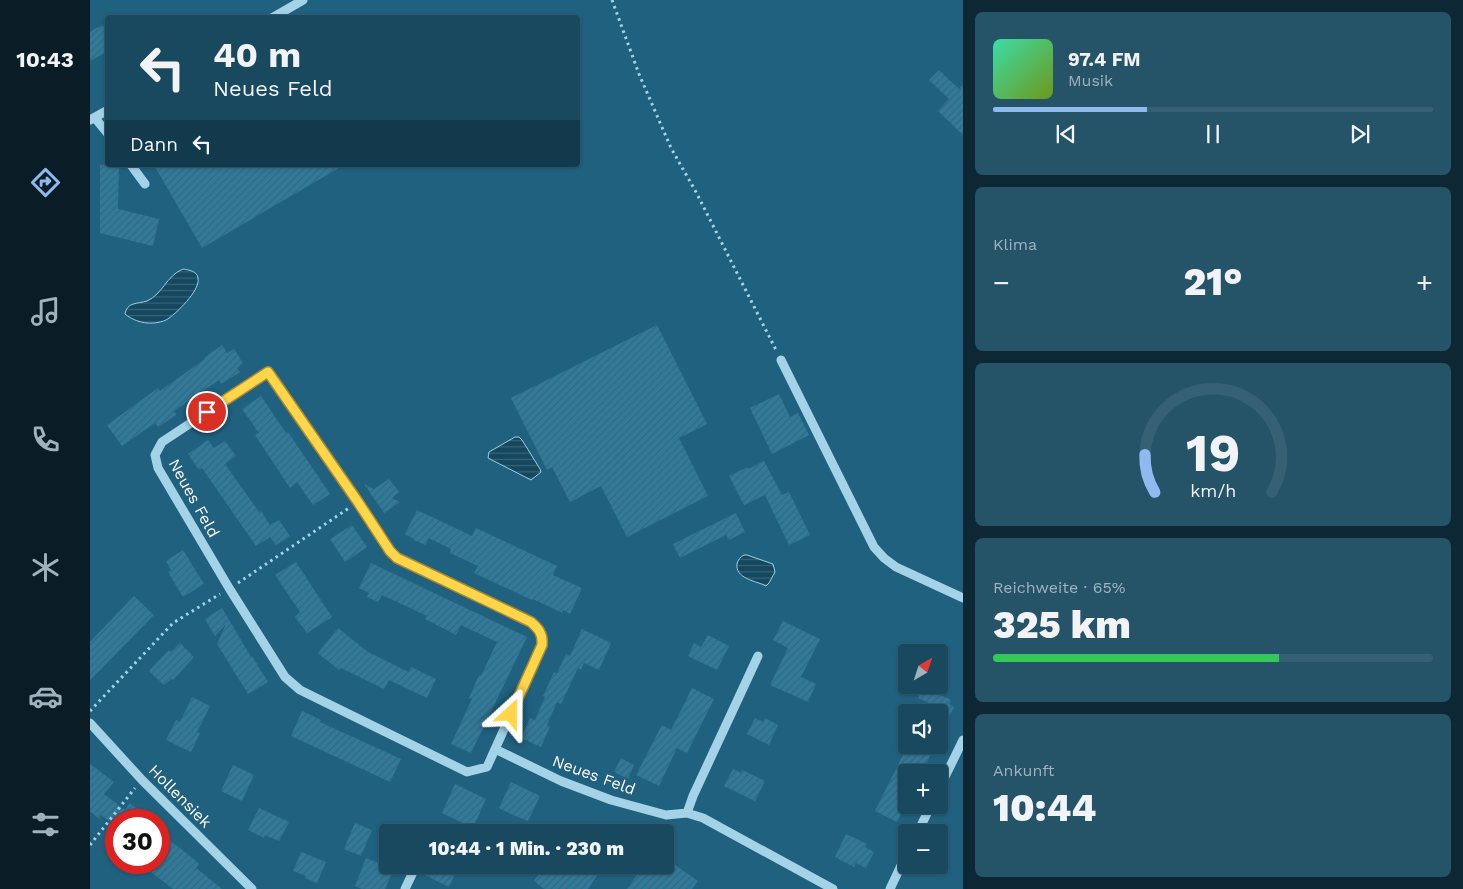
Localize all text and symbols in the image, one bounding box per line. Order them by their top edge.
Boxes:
text: 40 m [213,34,301,76]
icon: left [130,35,195,100]
text: 10:43 [16,47,74,72]
text: 97.4 FM [1068,48,1141,71]
text: Musik [1068,71,1113,90]
text: Neues Feld [213,76,332,101]
icon: previous [1052,120,1080,148]
icon: pause [1199,120,1227,148]
icon: next [1346,120,1374,148]
icon: left [188,130,216,158]
text: Dann [130,133,178,156]
icon: directions [28,165,63,200]
text: Klima [993,235,1037,254]
text: 21° [1183,260,1243,304]
text: − [993,266,1010,299]
text: + [1416,266,1433,299]
icon: music [28,294,63,329]
pin [186,391,228,433]
icon: arrive [193,398,221,426]
icon: phone [28,422,63,457]
text: 19 [1186,423,1240,484]
street label: Neues Feld [165,455,223,541]
text: km/h [1190,480,1236,501]
icon: climate [28,550,63,585]
text: Reichweite · 65% [993,578,1125,597]
text: 325 km [993,603,1131,647]
north arrow [898,644,948,694]
map controls [898,644,948,874]
icon: car [28,679,63,714]
position arrow [484,687,536,739]
button: sound [898,704,948,754]
street label: Neues Feld [550,751,638,799]
street label: Hollensiek [145,761,215,831]
text: Ankunft [993,761,1054,780]
button: + [898,764,948,814]
text: 10:44 [993,786,1096,830]
icon: filters [28,807,63,842]
speed limit sign: 30 [105,809,170,874]
button: − [898,824,948,874]
text: 10:44 · 1 Min. · 230 m [429,837,624,860]

